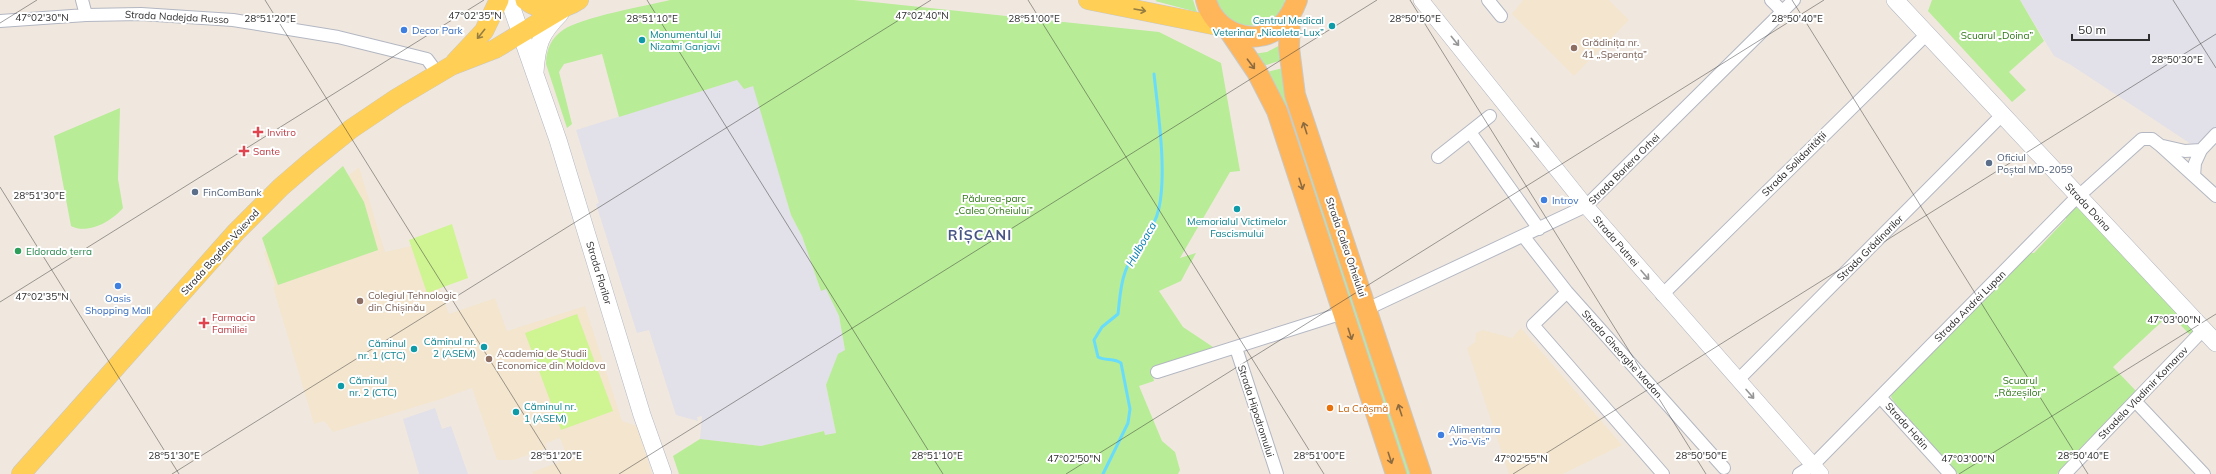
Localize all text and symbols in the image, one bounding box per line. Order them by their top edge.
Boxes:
one-way arrow [1133,6,1146,14]
street label: Strada Nadejda Russo [125,8,230,26]
text: 47°02'35"N [448,9,502,22]
text: 47°02'40"N [895,9,949,22]
text: 47°02'30"N [15,11,69,24]
text: 28°51'20"E [244,12,296,25]
text: 28°51'10"E [626,12,678,25]
text: 28°51'00"E [1008,12,1060,25]
text: 28°50'50"E [1389,12,1441,25]
text: 28°50'40"E [1771,12,1823,25]
place label: Centrul Medical Veterinar „Nicoleta-Lux” [1213,14,1324,39]
scale bar [2072,16,2149,42]
marker: Centrul Medical Veterinar „Nicoleta-Lux” [1327,21,1337,31]
text: 50 m [2078,22,2106,37]
place label: Decor Park [412,24,464,37]
marker: Decor Park [399,25,409,35]
place label: Monumentul lui Nizami Ganjavi [650,28,721,53]
one-way arrow [477,29,485,40]
park label: Scuarul „Doina” [1961,29,2033,42]
marker: Monumentul lui Nizami Ganjavi [637,35,647,45]
one-way arrow [1450,36,1459,47]
place label: Grădinița nr. 41 „Speranța” [1582,36,1647,61]
marker: Grădinița nr. 41 „Speranța” [1569,43,1579,53]
text: 28°50'30"E [2151,53,2203,66]
one-way arrow [1247,59,1255,70]
one-way arrow [1301,122,1309,134]
marker: Invitro [252,126,264,138]
place label: Invitro [267,126,296,139]
street label: Strada Solidarității [1759,129,1829,199]
street label: Strada Bariera Orhei [1586,131,1662,207]
one-way arrow [1531,138,1539,149]
marker: Sante [238,145,250,157]
place label: Sante [253,145,280,158]
place label: Oficiul Poștal MD-2059 [1997,151,2073,176]
marker: Oficiul Poștal MD-2059 [1984,158,1994,168]
one-way arrow [1298,177,1305,190]
street label: Strada Doina [2062,180,2114,234]
place label: FinComBank [203,186,262,199]
marker: FinComBank [190,187,200,197]
text: 28°51'30"E [13,189,65,202]
park label: Pădurea-parc „Calea Orheiului” [955,192,1033,217]
place label: Introv [1552,194,1579,207]
marker: Introv [1539,195,1549,205]
street label: Strada Calea Orheiului [1323,196,1369,298]
marker: Memorialul Victimelor Fascismului [1232,204,1242,214]
street label: Strada Bogdan-Voievod [178,206,262,298]
street label: Strada Grădinarilor [1834,212,1906,284]
street label: Strada Putnei [1590,213,1642,269]
place label: Memorialul Victimelor Fascismului [1187,215,1287,240]
water label: Hulboaca [1123,219,1159,269]
district label: RÎȘCANI [948,226,1012,244]
street label: Strada Florilor [583,240,615,306]
place label: Eldorado terra [26,245,92,258]
marker: Eldorado terra [13,246,23,256]
street label: Strada Andrei Lupan [1931,267,2009,345]
one-way arrow [1641,270,1650,281]
marker: Oasis Shopping Mall [113,281,123,291]
place label: Colegiul Tehnologic din Chișinău [368,289,457,314]
text: 47°02'35"N [15,290,69,303]
place label: Oasis Shopping Mall [85,292,151,317]
marker: Colegiul Tehnologic din Chișinău [355,296,365,306]
street label: Strada Gheorghe Madan [1579,307,1665,401]
place label: Farmacia Familiei [212,311,255,336]
text: 47°03'00"N [2147,313,2201,326]
marker: Farmacia Familiei [199,318,209,328]
one-way arrow [1347,327,1354,340]
place label: Căminul nr. 2 (ASEM) [424,335,476,360]
place label: Căminul nr. 1 (CTC) [358,337,406,362]
marker: Căminul nr. 2 (ASEM) [479,342,489,352]
street label: Stradela Vladimir Komarov [2095,343,2191,442]
marker: Căminul nr. 1 (CTC) [409,344,419,354]
place label: Academia de Studii Economice din Moldova [497,347,605,372]
marker: Academia de Studii Economice din Moldova [484,354,494,364]
street label: Strada Hipodromului [1235,363,1277,459]
place label: Căminul nr. 2 (CTC) [349,374,397,399]
park label: Scuarul „Răzeșilor” [1995,374,2045,399]
marker: Căminul nr. 2 (CTC) [336,381,346,391]
one-way arrow [1746,388,1755,399]
place label: Căminul nr. 1 (ASEM) [524,400,576,425]
street label: Strada Hotin [1882,400,1932,452]
place label: La Crâșmă [1338,402,1388,415]
marker: La Crâșmă [1325,403,1335,413]
one-way arrow [1396,404,1403,417]
marker: Căminul nr. 1 (ASEM) [511,407,521,417]
place label: Alimentara „Vio-Vis” [1449,423,1500,448]
marker: Alimentara „Vio-Vis” [1436,430,1446,440]
text: 28°51'30"E [148,449,200,462]
text: 28°51'20"E [530,449,582,462]
text: 28°51'10"E [911,449,963,462]
text: 28°51'00"E [1293,449,1345,462]
text: 28°50'50"E [1675,449,1727,462]
text: 28°50'40"E [2057,449,2109,462]
one-way arrow [1387,451,1394,464]
text: 47°02'50"N [1047,452,1101,465]
text: 47°02'55"N [1494,452,1548,465]
text: 47°03'00"N [1941,452,1995,465]

